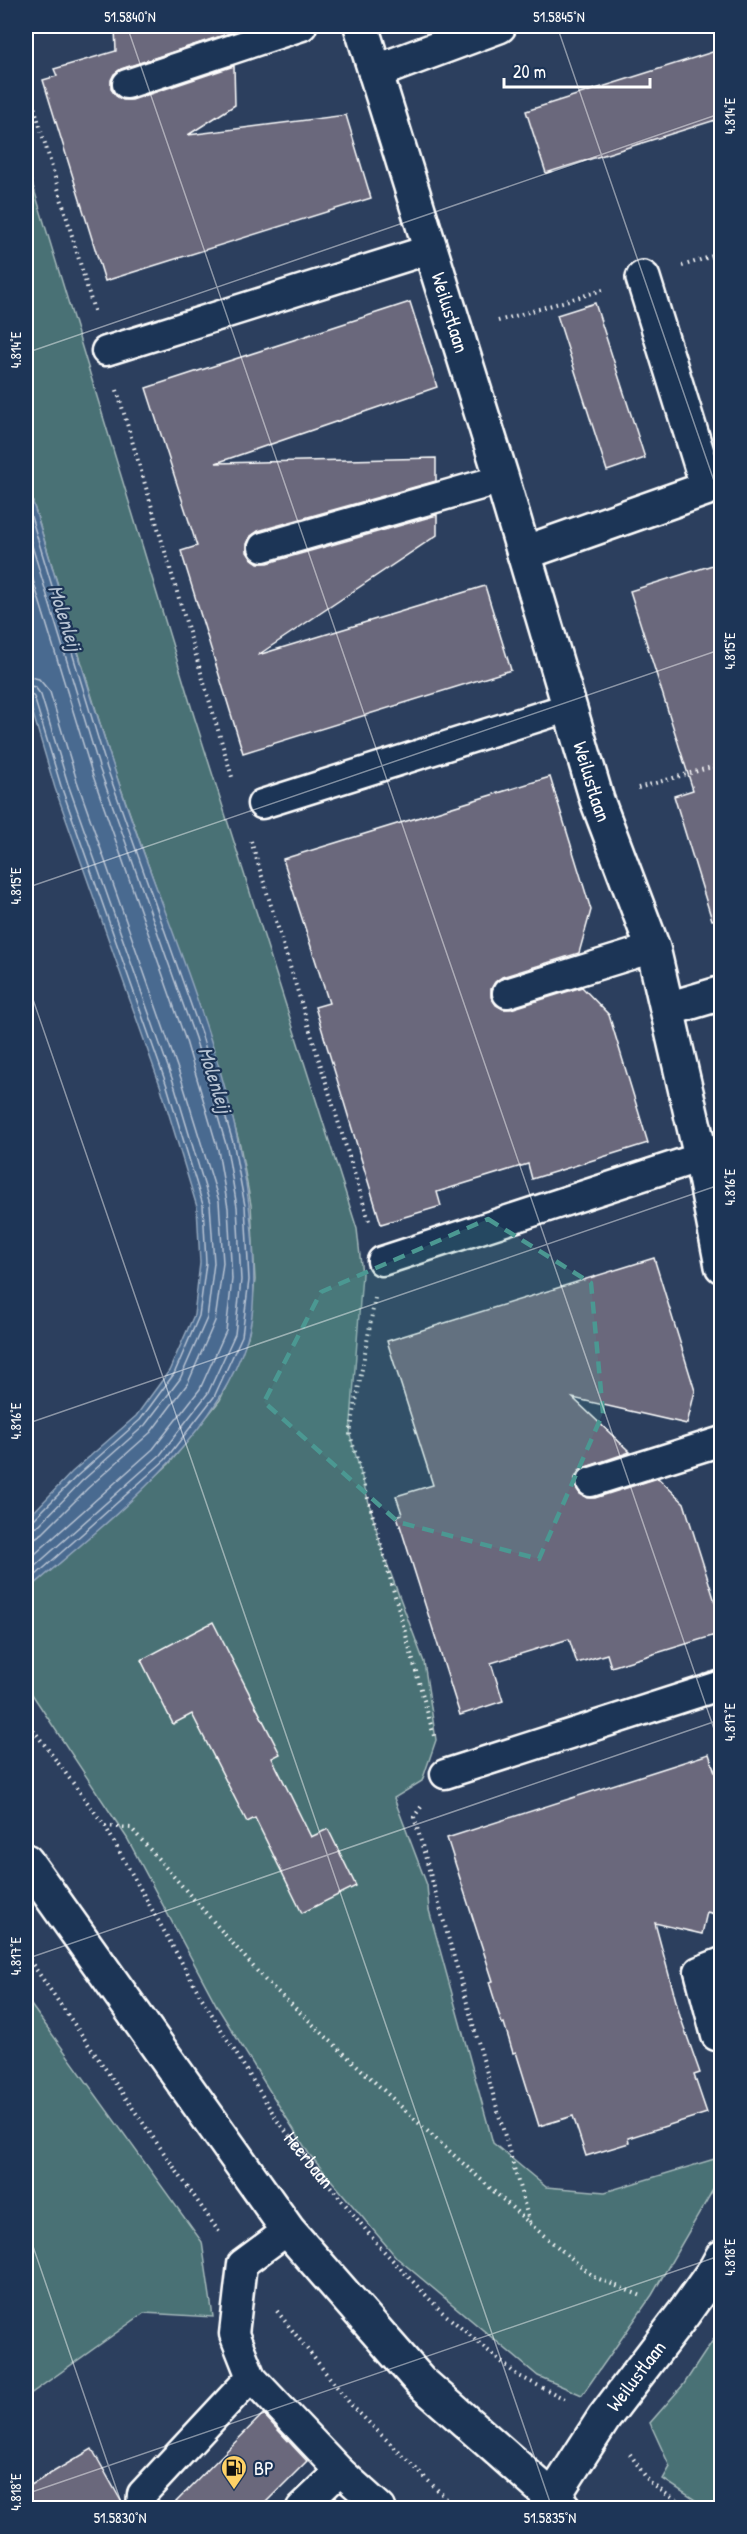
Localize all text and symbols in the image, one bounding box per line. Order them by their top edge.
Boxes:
text: 51.5840°N [104,6,156,27]
text: 51.5845°N [533,6,585,27]
scale bar [504,51,650,89]
text: 20 m [513,59,546,84]
text: 4.814°E [719,97,740,134]
street label: Weilustlaan [425,269,476,356]
text: 4.814°E [5,331,26,368]
water label: Molenleij [41,581,90,657]
text: 4.815°E [719,632,740,670]
street label: Weilustlaan [567,738,618,825]
text: 4.815°E [5,867,26,905]
water label: Molenleij [191,1043,240,1119]
text: 4.816°E [719,1168,740,1205]
text: 4.816°E [5,1402,26,1439]
text: 4.817°E [719,1702,740,1741]
text: 4.817°E [5,1936,26,1975]
street label: Heerbaan [278,2125,341,2194]
text: 4.818°E [719,2238,740,2276]
street label: Weilustlaan [600,2334,672,2417]
fuel station icon: BP [219,2453,249,2491]
place label: BP [254,2454,274,2481]
text: 4.818°E [5,2473,26,2511]
text: 51.5830°N [94,2507,146,2528]
text: 51.5835°N [524,2507,576,2528]

